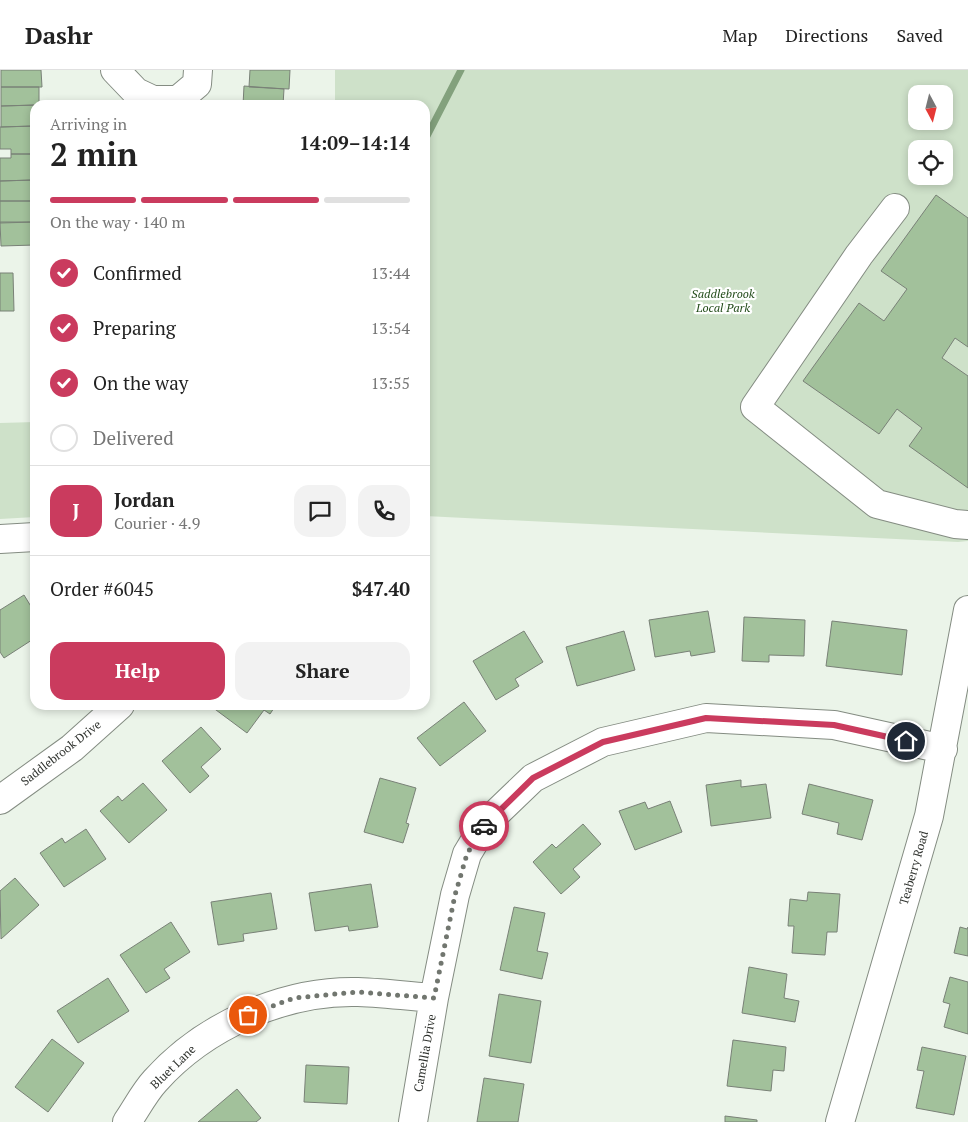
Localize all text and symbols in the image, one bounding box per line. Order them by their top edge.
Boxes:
text: Dashr [25,19,93,51]
text: Map [722,23,757,47]
text: Directions [785,23,868,47]
text: Saved [896,23,943,47]
north arrow [908,85,952,130]
map controls [908,85,953,185]
text: Arriving in [50,113,127,135]
text: 14:09–14:14 [299,130,410,155]
text: 2 min [50,133,138,175]
button: locate [908,140,953,185]
text: On the way · 140 m [50,211,185,233]
icon: check [50,259,78,287]
text: Confirmed [93,260,182,285]
text: 13:44 [371,262,410,284]
park label: Saddlebrook Local Park [691,286,755,315]
icon: check [50,314,78,342]
text: Preparing [93,315,176,340]
text: 13:54 [371,317,410,339]
icon: check [50,369,78,397]
text: On the way [93,370,188,395]
text: 13:55 [371,372,410,394]
text: Delivered [93,425,174,450]
button: chat [294,485,346,537]
button: phone [358,485,410,537]
text: Jordan [114,487,175,512]
text: J [73,498,79,523]
text: Courier · 4.9 [114,512,200,534]
text: Order #6045 [50,576,154,601]
text: $47.40 [352,576,410,601]
button: Help [50,642,225,700]
button: Share [235,642,410,700]
street label: Saddlebrook Drive [18,717,104,789]
pin [885,720,927,762]
icon: home [892,727,920,755]
courier [459,801,509,851]
icon: car [470,812,498,840]
street label: Teaberry Road [896,829,931,907]
pin [227,994,269,1036]
icon: bag [234,1001,262,1029]
street label: Camellia Drive [410,1013,439,1093]
street label: Bluet Lane [147,1041,198,1092]

